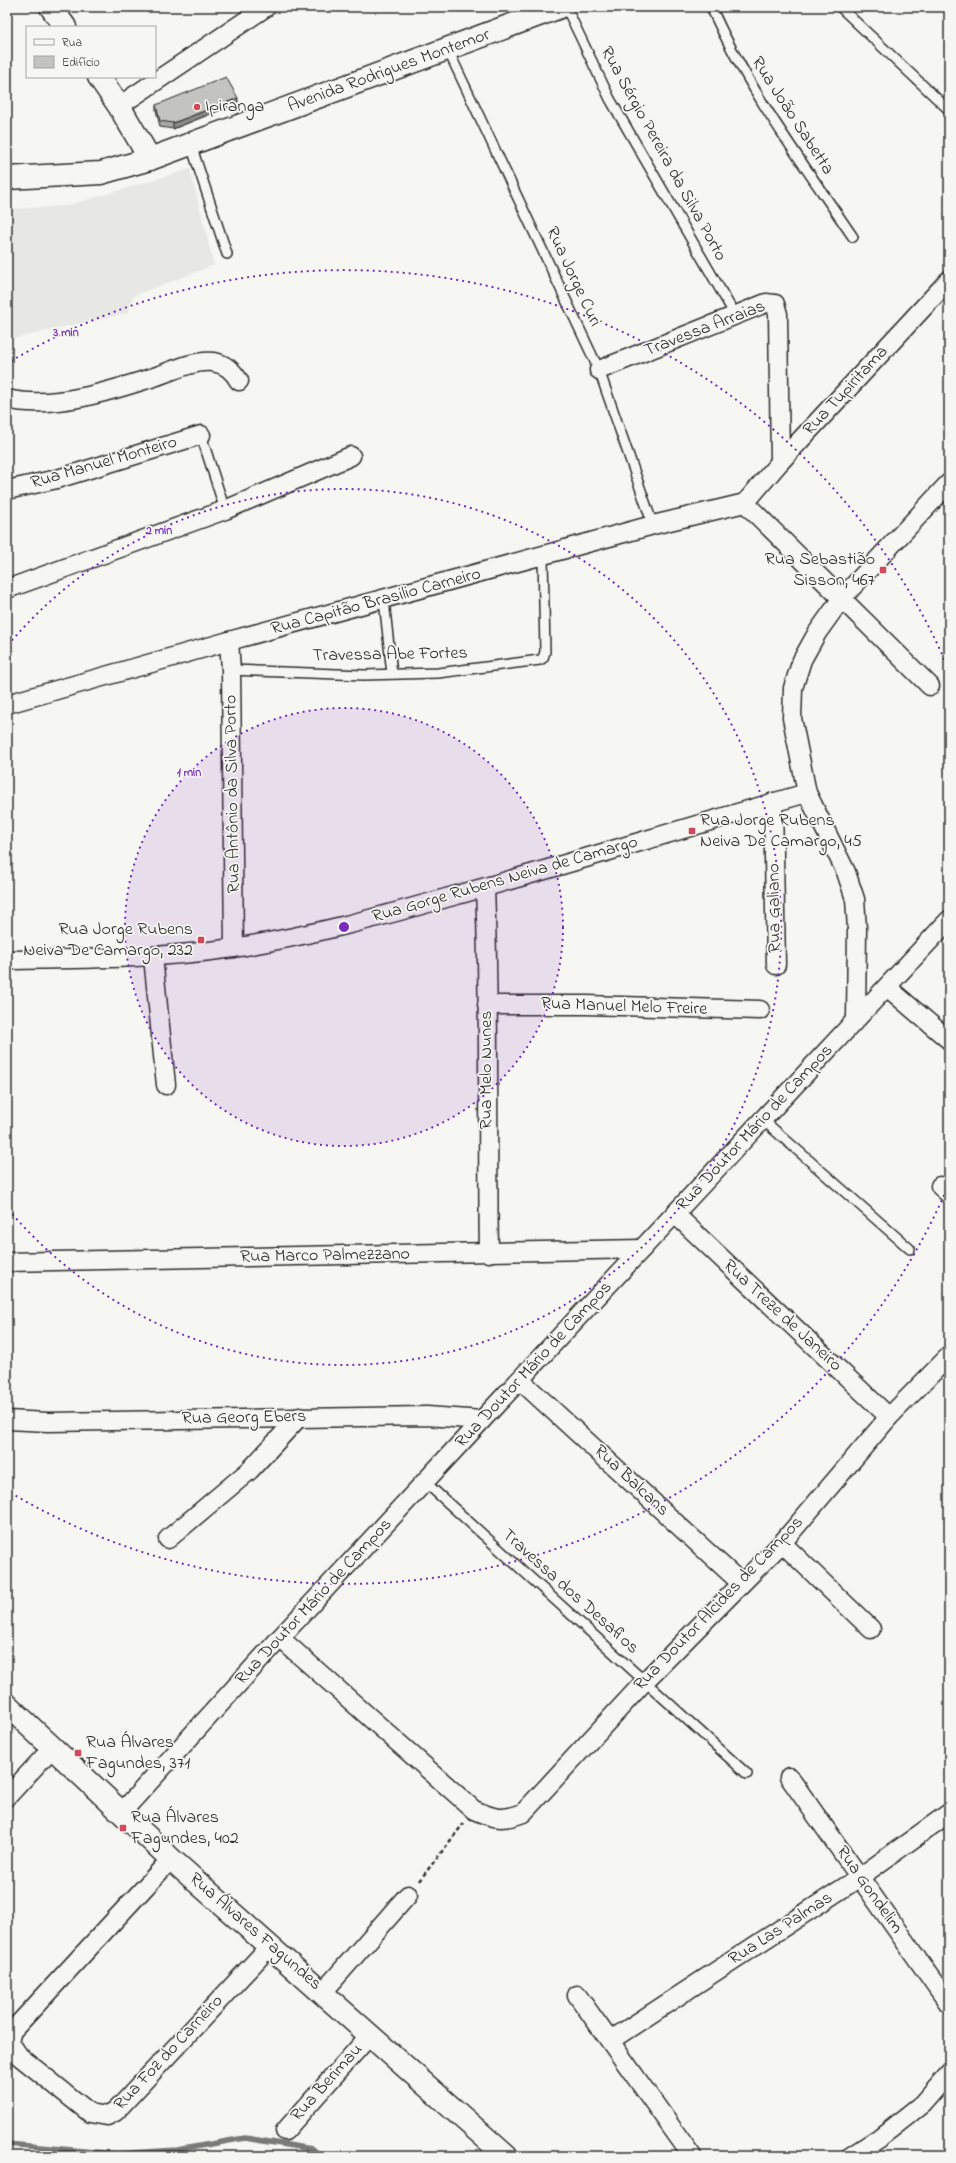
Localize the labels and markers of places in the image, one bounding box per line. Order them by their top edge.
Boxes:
place label: Ipiranga [205,94,264,121]
marker: Ipiranga [192,102,202,112]
place label: Rua Sebastião Sisson, 467 [765,547,876,594]
marker: Rua Sebastião Sisson, 467 [878,565,888,575]
place label: Rua Jorge Rubens Neiva De Camargo, 45 [700,808,862,856]
marker: Rua Jorge Rubens Neiva De Camargo, 45 [687,826,697,836]
place label: Rua Jorge Rubens Neiva De Camargo, 232 [23,917,193,965]
centre of rings [337,920,351,934]
marker: Rua Jorge Rubens Neiva De Camargo, 232 [196,935,206,945]
place label: Rua Álvares Fagundes, 371 [85,1730,190,1778]
marker: Rua Álvares Fagundes, 371 [73,1748,83,1758]
place label: Rua Álvares Fagundes, 402 [130,1805,239,1853]
marker: Rua Álvares Fagundes, 402 [118,1823,128,1833]

